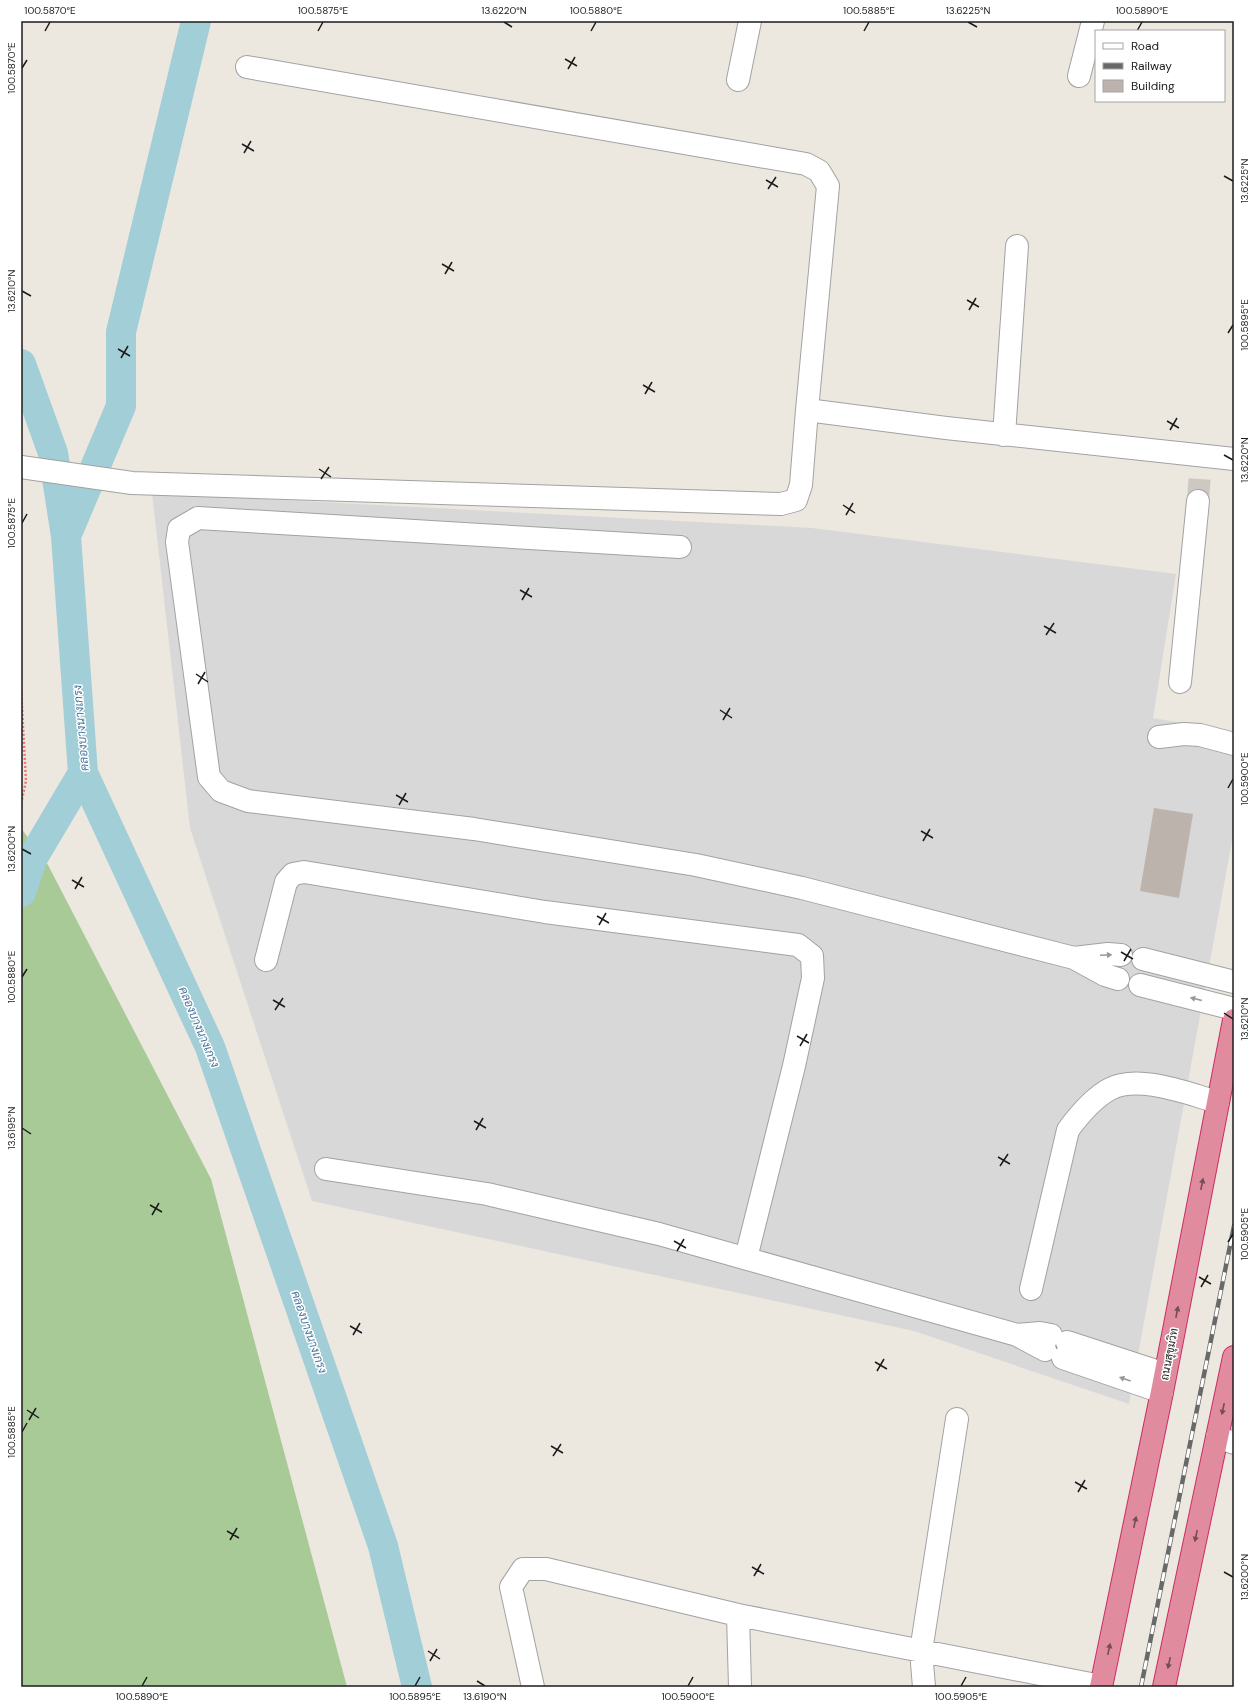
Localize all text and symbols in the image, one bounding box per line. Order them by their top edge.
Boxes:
text: 100.5870°E [24,4,76,17]
text: 100.5875°E [298,4,349,17]
text: 13.6220°N [481,4,527,17]
text: 100.5880°E [570,4,623,17]
text: 100.5885°E [843,4,895,17]
text: 13.6225°N [946,4,990,17]
text: 100.5890°E [1116,4,1169,17]
legend [1095,30,1225,102]
text: Road [1131,38,1159,54]
text: 100.5870°E [5,42,18,94]
text: Railway [1131,58,1172,74]
text: Building [1131,78,1175,94]
text: 13.6225°N [1238,159,1251,203]
text: 13.6210°N [5,270,18,312]
text: 100.5895°E [1238,299,1251,351]
text: 13.6220°N [1238,437,1251,483]
text: 100.5875°E [5,497,18,548]
water label: คลองบางนางเกรง [69,684,93,772]
text: 100.5900°E [1238,752,1251,806]
text: 13.6200°N [5,826,18,872]
text: 100.5880°E [5,950,18,1003]
one-way arrow [1100,951,1112,958]
water label: คลองบางนางเกรง [175,984,223,1070]
one-way arrow [1190,996,1202,1002]
text: 13.6210°N [1238,998,1251,1040]
text: 13.6195°N [5,1107,18,1149]
one-way arrow [1199,1178,1205,1190]
text: 100.5905°E [1238,1207,1251,1260]
water label: คลองบางนางเกรง [287,1289,331,1376]
one-way arrow [1175,1306,1181,1318]
street label: ถนนสุขุมวิท [1157,1327,1183,1382]
one-way arrow [1119,1376,1131,1382]
one-way arrow [1220,1403,1226,1415]
text: 100.5885°E [5,1406,18,1458]
one-way arrow [1132,1515,1138,1528]
one-way arrow [1193,1530,1199,1542]
text: 13.6200°N [1238,1554,1251,1600]
one-way arrow [1106,1643,1112,1655]
one-way arrow [1166,1657,1172,1669]
text: 100.5890°E [116,1690,169,1703]
text: 100.5895°E [389,1690,441,1703]
text: 13.6190°N [463,1690,507,1703]
text: 100.5900°E [661,1690,715,1703]
text: 100.5905°E [935,1690,988,1703]

